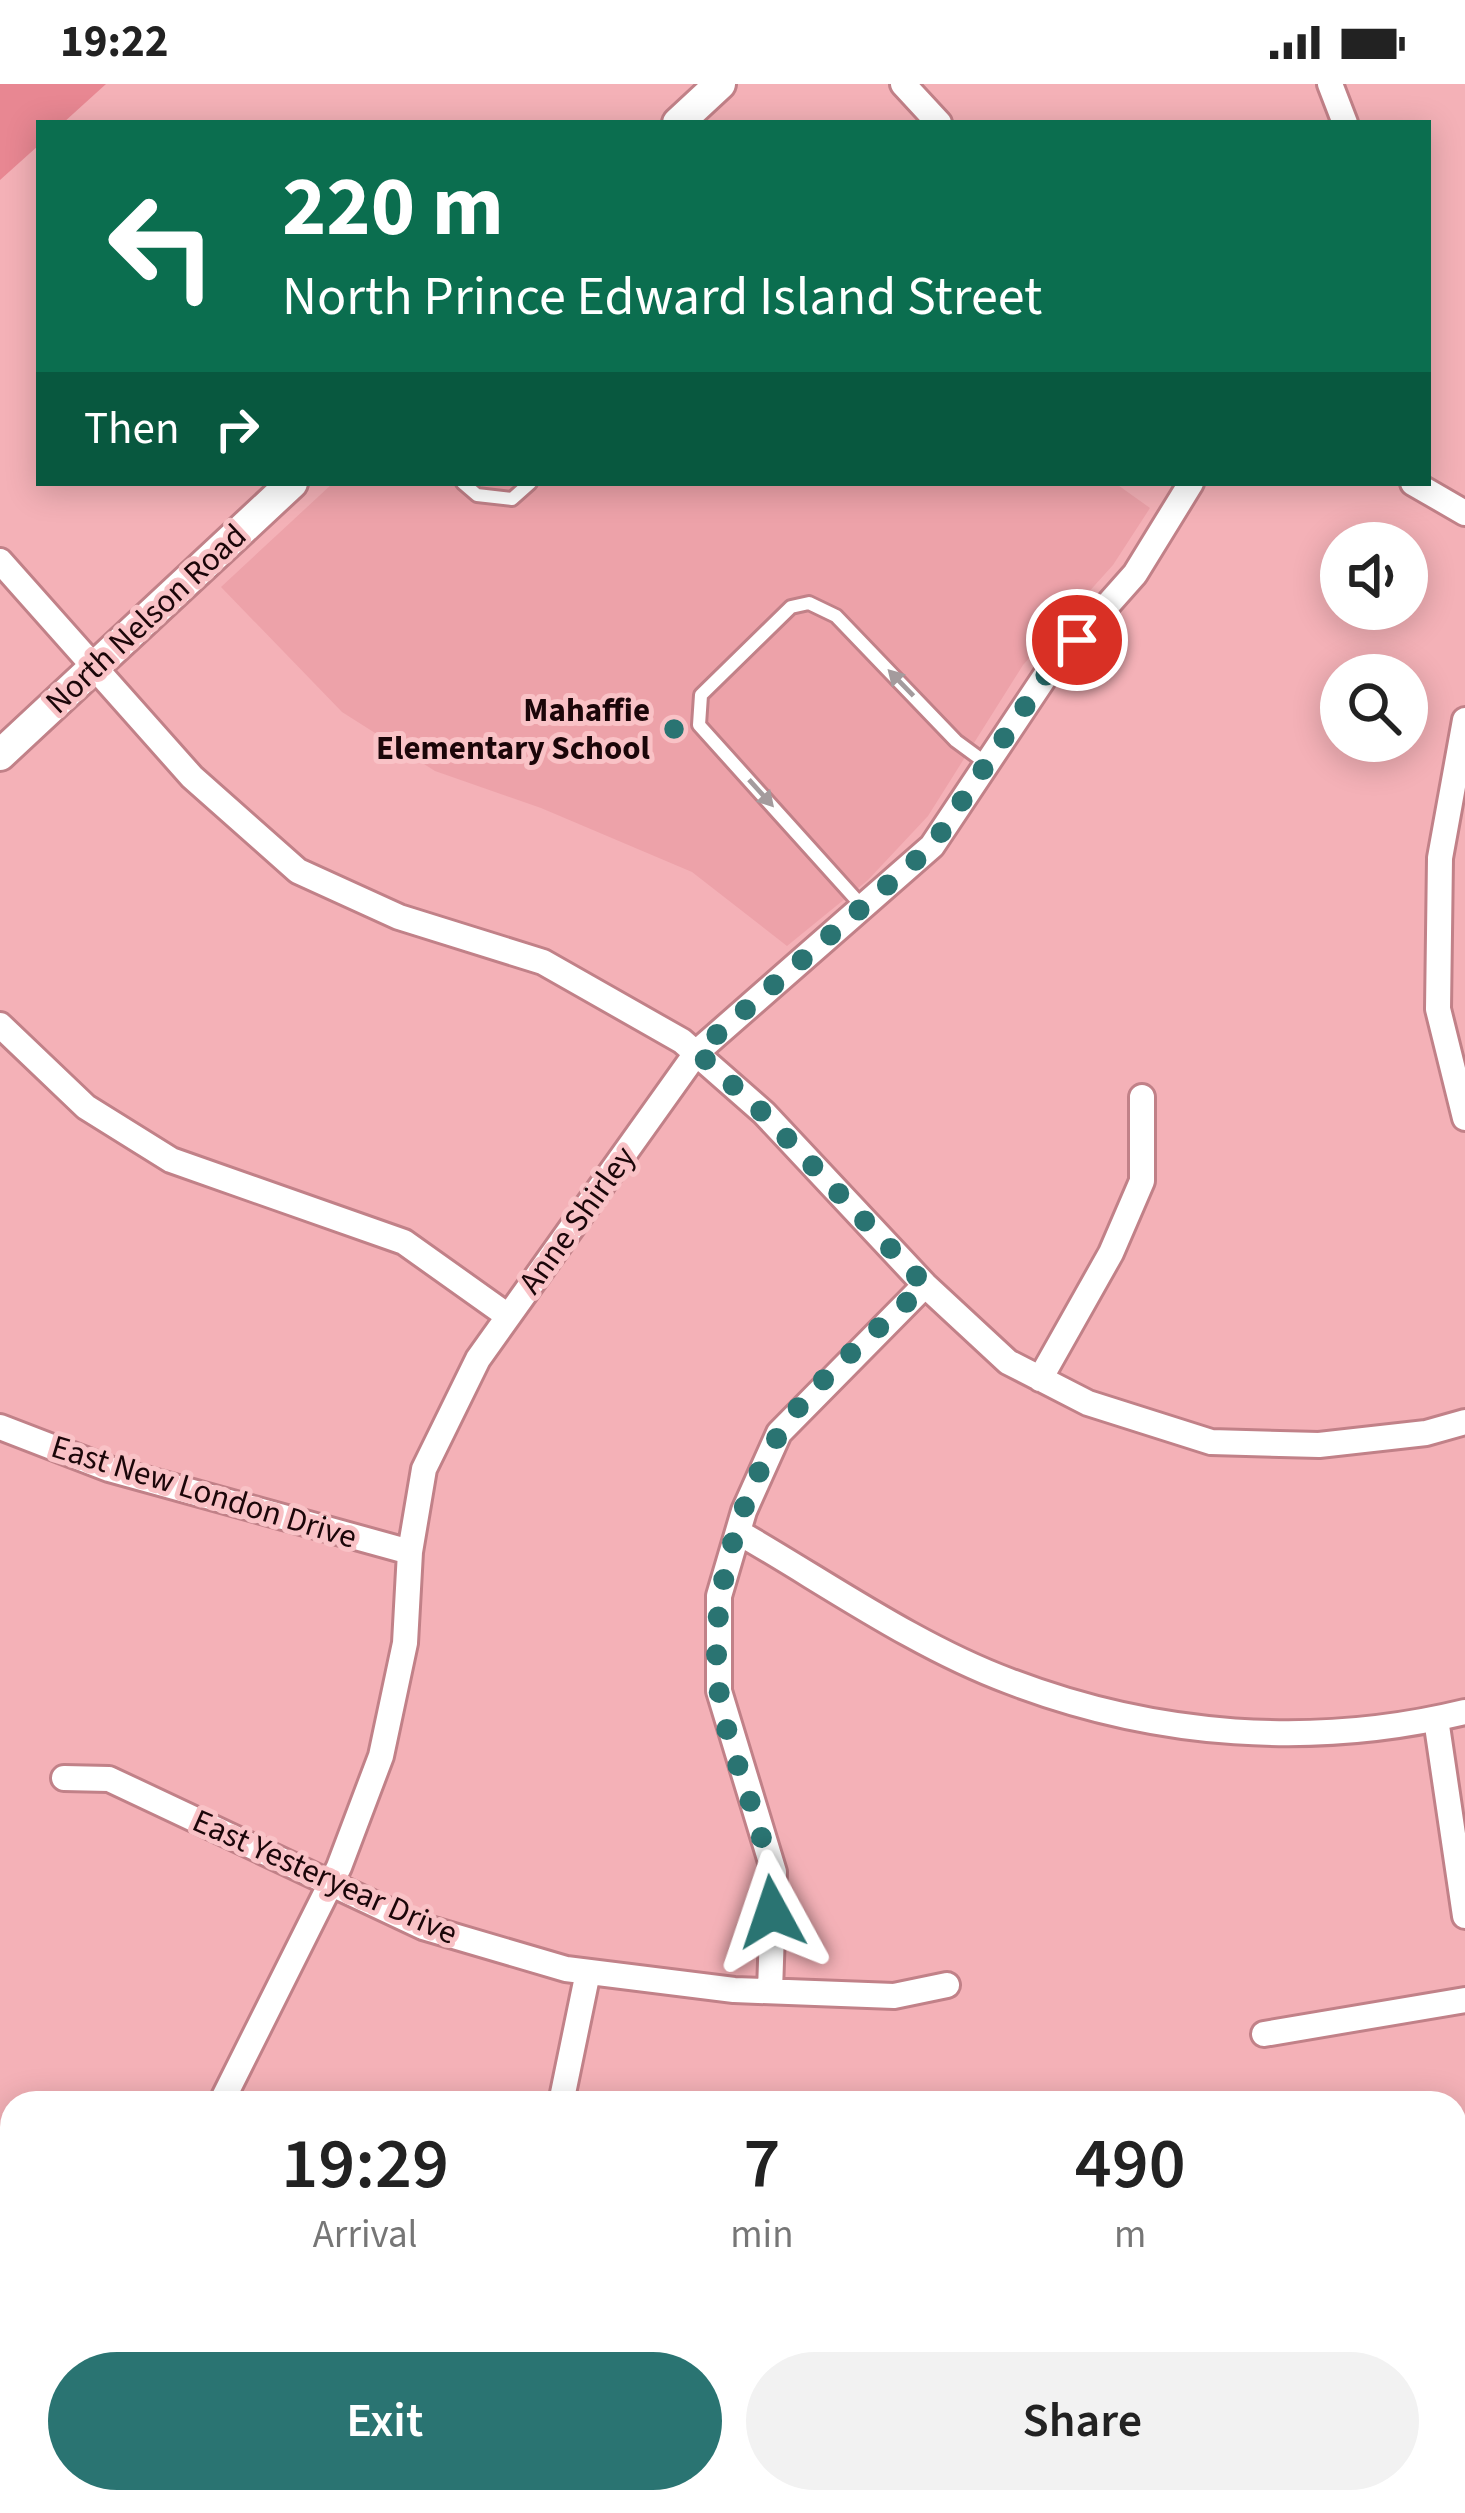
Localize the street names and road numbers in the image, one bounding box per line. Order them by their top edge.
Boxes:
street label: North Nelson Road [35,513,257,725]
street label: Anne Shirley [507,1136,647,1304]
street label: East New London Drive [45,1423,363,1561]
street label: East Yesteryear Drive [185,1797,465,1957]

